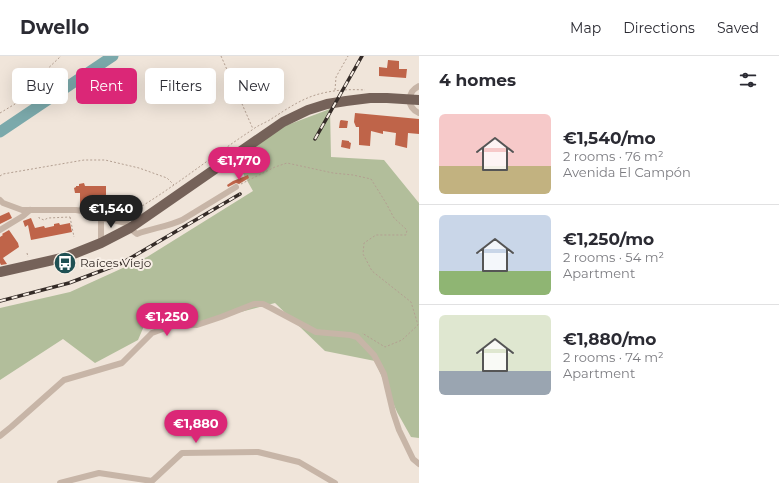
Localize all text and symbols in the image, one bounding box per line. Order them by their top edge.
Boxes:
text: Dwello [20,16,89,39]
text: Map [570,19,601,37]
text: Directions [623,19,695,37]
text: Saved [717,19,759,37]
chip: Buy [12,68,68,104]
chip: Rent [76,68,137,104]
chip: Filters [145,68,216,104]
chip: New [224,68,284,104]
icon: filters [737,69,759,91]
text: 4 homes [439,70,516,90]
text: €1,540/mo [563,128,656,148]
icon: home [471,130,519,178]
pin: €1,770 [206,147,272,181]
text: 2 rooms · 76 m² [563,148,663,164]
text: €1,770 [217,152,261,168]
text: Avenida El Campón [563,164,691,180]
pin: €1,540 [78,195,144,229]
text: €1,540 [89,200,133,216]
text: €1,250/mo [563,229,654,249]
icon: home [471,231,519,279]
text: 2 rooms · 54 m² [563,249,664,265]
bus stop icon: Raíces Viejo [52,250,78,276]
place label: Raíces Viejo [80,255,151,270]
text: Apartment [563,265,635,281]
pin: €1,250 [134,303,200,337]
text: €1,250 [145,308,189,324]
text: €1,880/mo [563,329,657,349]
icon: home [471,331,519,379]
text: 2 rooms · 74 m² [563,349,664,365]
text: Apartment [563,365,635,381]
pin: €1,880 [163,410,229,444]
text: €1,880 [173,415,219,431]

